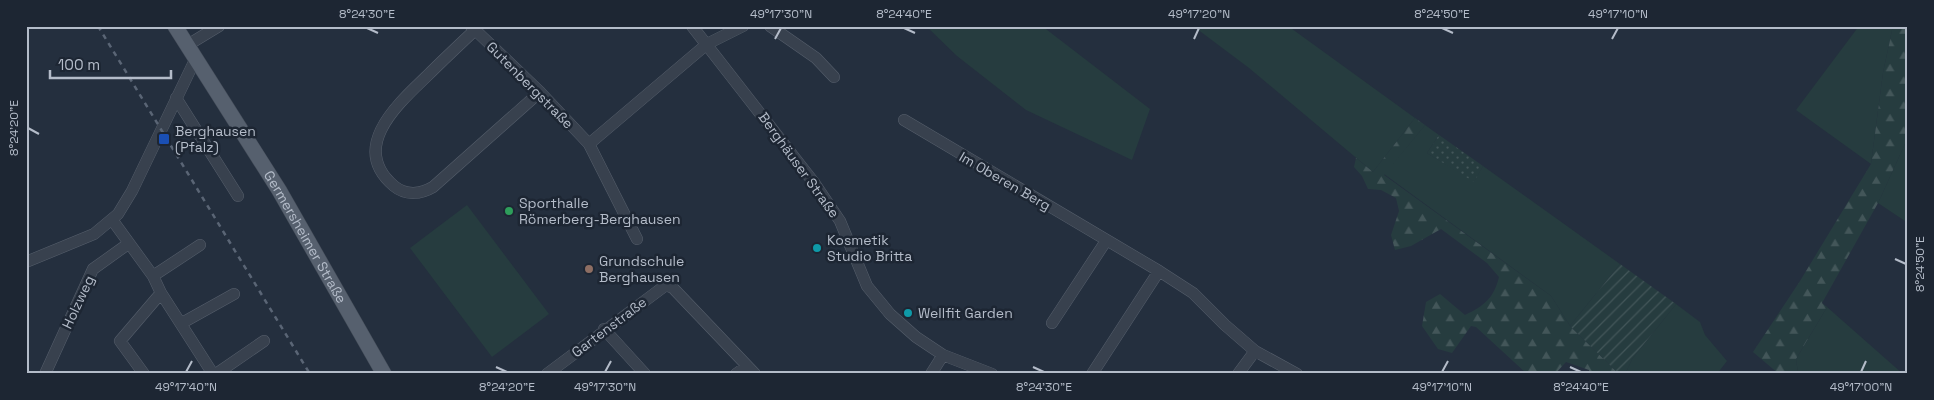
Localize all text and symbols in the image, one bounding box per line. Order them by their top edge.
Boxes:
text: 8°24'30"E [339,6,395,22]
text: 49°17'30"N [750,6,812,22]
text: 8°24'40"E [876,6,932,22]
text: 49°17'20"N [1168,6,1230,22]
text: 8°24'50"E [1414,6,1470,22]
text: 49°17'10"N [1588,6,1648,22]
street label: Gutenbergstraße [483,38,577,132]
scale bar [50,48,171,80]
text: 100 m [58,55,100,74]
text: 8°24'20"E [6,100,22,156]
street label: Berghäuser Straße [755,109,843,221]
place label: Berghausen (Pfalz) [175,122,256,156]
marker: Berghausen (Pfalz) [157,132,171,146]
street label: Im Oberen Berg [956,148,1054,214]
street label: Germersheimer Straße [260,167,351,307]
place label: Sporthalle Römerberg-Berghausen [519,194,681,228]
marker: Sporthalle Römerberg-Berghausen [503,205,515,217]
place label: Kosmetik Studio Britta [827,231,912,265]
text: 8°24'50"E [1912,236,1928,292]
marker: Kosmetik Studio Britta [811,242,823,254]
place label: Grundschule Berghausen [599,252,684,286]
marker: Grundschule Berghausen [583,263,595,275]
street label: Holzweg [58,272,98,332]
street label: Gartenstraße [568,293,650,361]
place label: Wellfit Garden [918,304,1013,322]
marker: Wellfit Garden [902,307,914,319]
text: 49°17'40"N [155,379,217,395]
text: 8°24'20"E [479,379,535,395]
text: 49°17'30"N [574,379,636,395]
text: 8°24'30"E [1016,379,1072,395]
text: 49°17'10"N [1412,379,1472,395]
text: 8°24'40"E [1553,379,1609,395]
text: 49°17'00"N [1830,379,1892,395]

